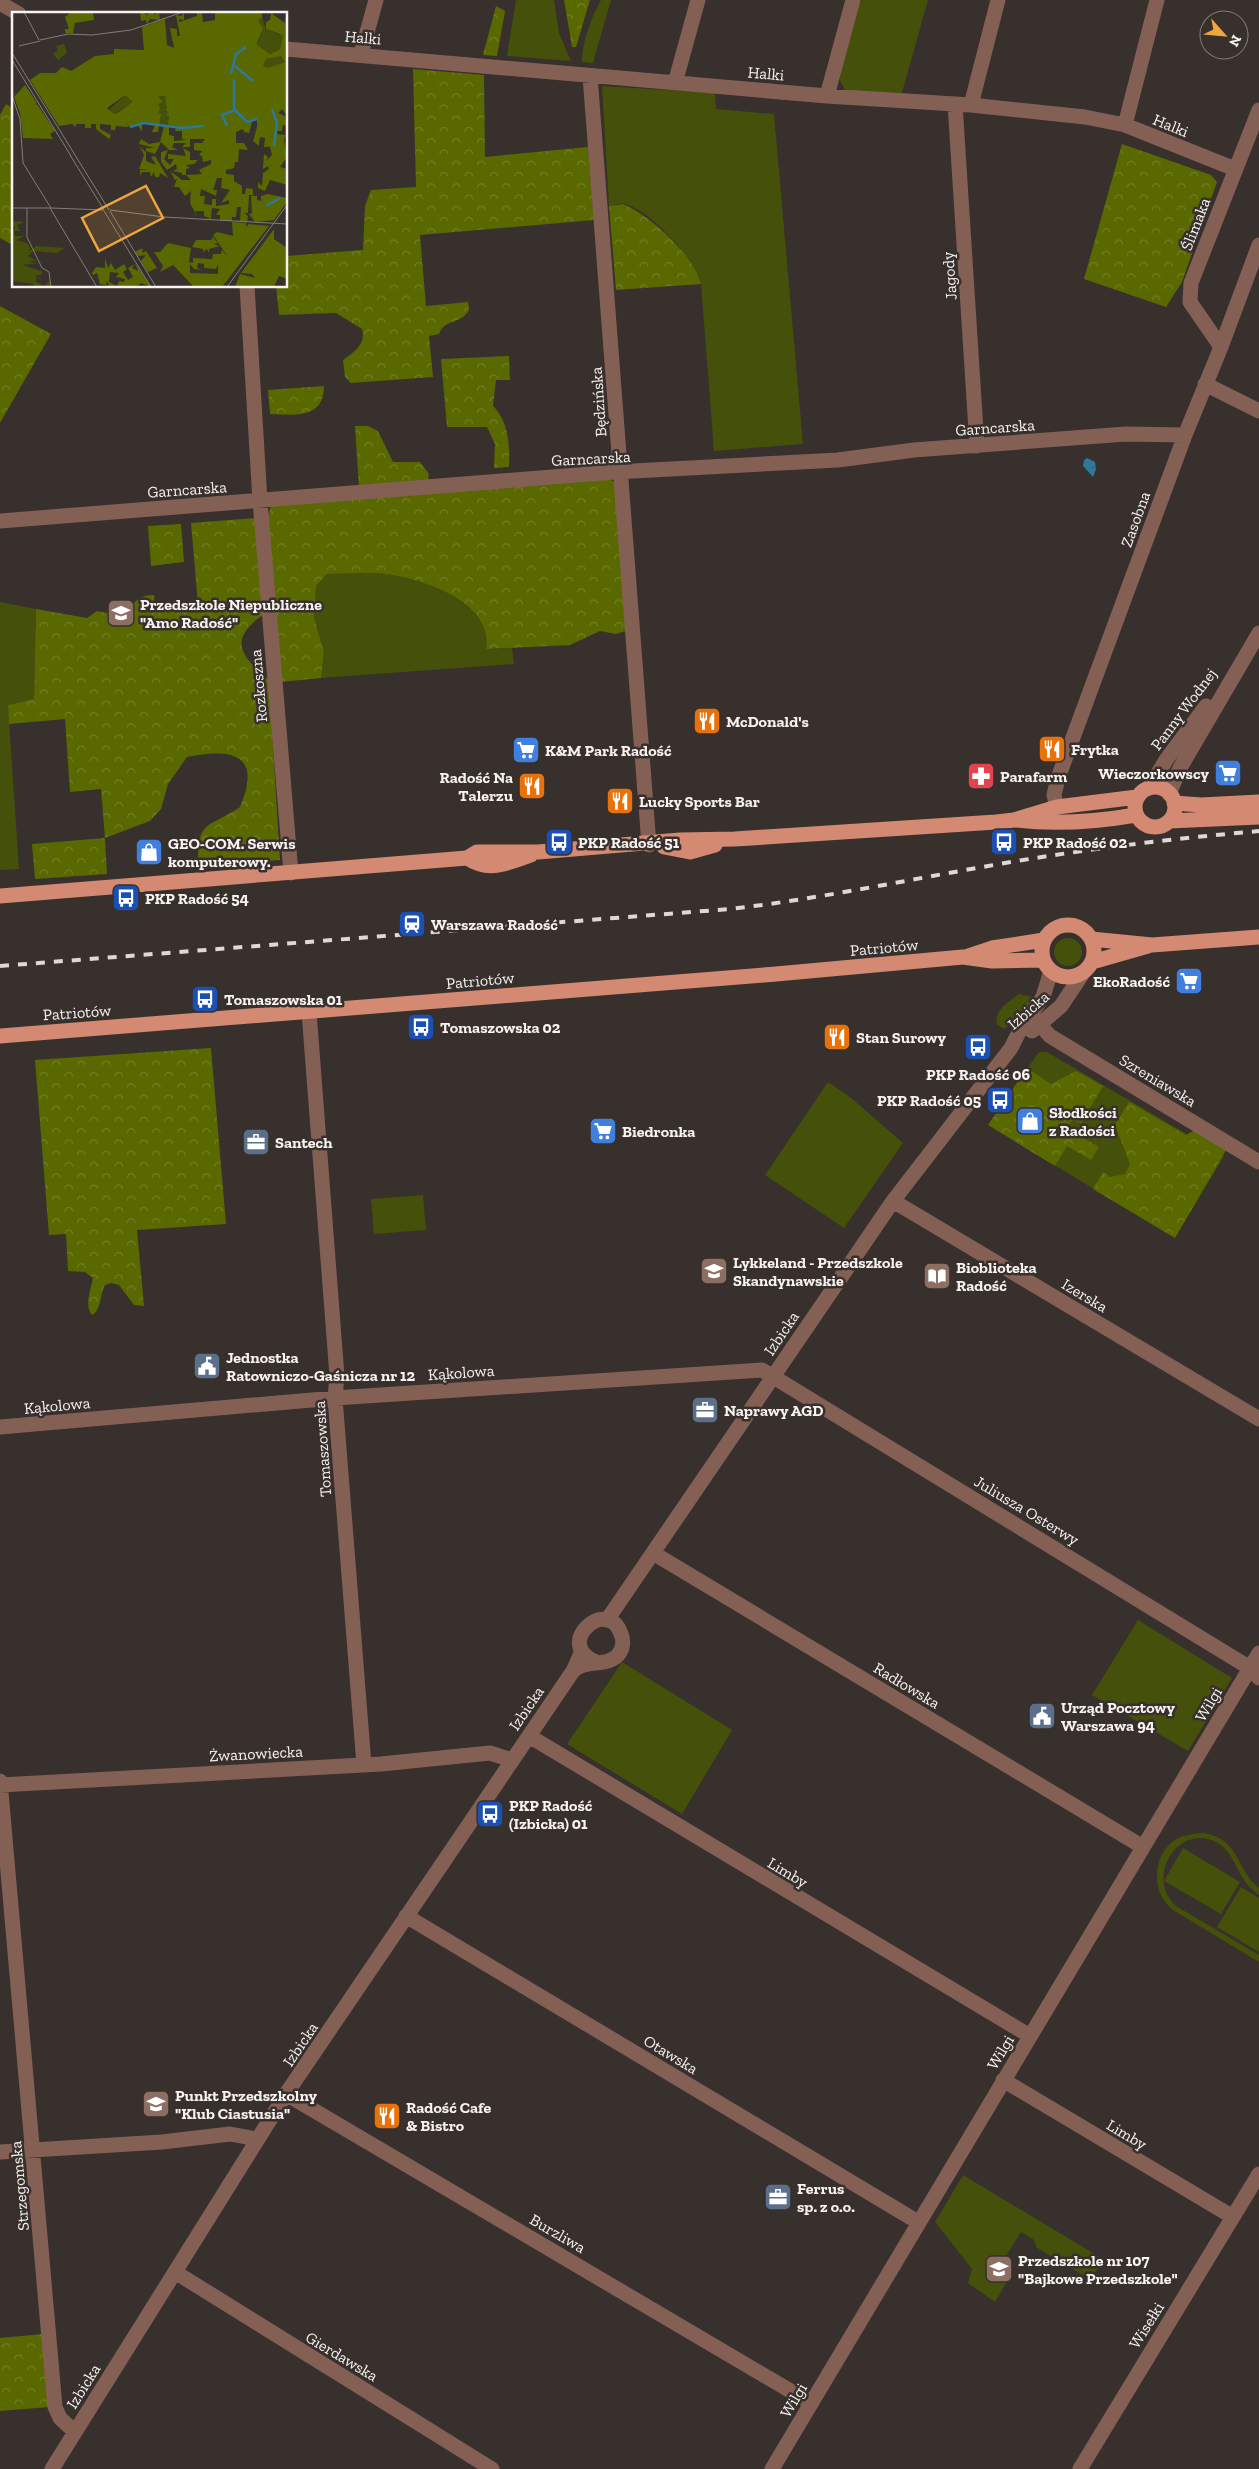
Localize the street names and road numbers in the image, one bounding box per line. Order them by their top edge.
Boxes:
street label: Halki [344,26,383,49]
street label: Halki [747,62,786,85]
street label: Halki [1150,110,1192,141]
street label: Ślimaka [1177,195,1214,253]
street label: Jagody [938,250,961,301]
street label: Będzińska [587,366,610,438]
street label: Garncarska [955,415,1036,440]
street label: Garncarska [551,447,632,470]
street label: Garncarska [147,477,228,502]
street label: Zasobna [1117,489,1154,549]
street label: Rozkoszna [246,649,271,723]
street label: Panny Wodnej [1146,665,1220,754]
street label: Patriotów [849,935,920,960]
street label: Patriotów [445,968,516,993]
street label: Izbicka [1004,987,1053,1034]
street label: Patriotów [42,1001,113,1024]
street label: Szreniawska [1116,1050,1200,1111]
street label: Izerska [1059,1274,1111,1317]
street label: Izbicka [760,1307,803,1359]
street label: Kąkolowa [427,1361,495,1384]
street label: Kąkolowa [23,1393,91,1418]
street label: Tomaszowska [310,1400,335,1498]
street label: Juliusza Osterwy [971,1472,1083,1550]
street label: Radłowska [870,1658,944,1713]
street label: Izbicka [505,1682,548,1734]
street label: Wilgi [1191,1683,1226,1725]
street label: Żwanowiecka [209,1742,304,1765]
street label: Limby [764,1853,812,1892]
street label: Izbicka [279,2018,322,2070]
street label: Otawska [640,2031,702,2078]
street label: Wilgi [983,2031,1018,2073]
street label: Limby [1103,2115,1151,2154]
street label: Strzegomska [6,2140,33,2232]
street label: Burzliwa [526,2210,589,2257]
street label: Wisełki [1125,2298,1168,2352]
street label: Gierdawska [302,2327,382,2386]
street label: Izbicka [62,2360,105,2412]
street label: Wilgi [776,2379,811,2421]

